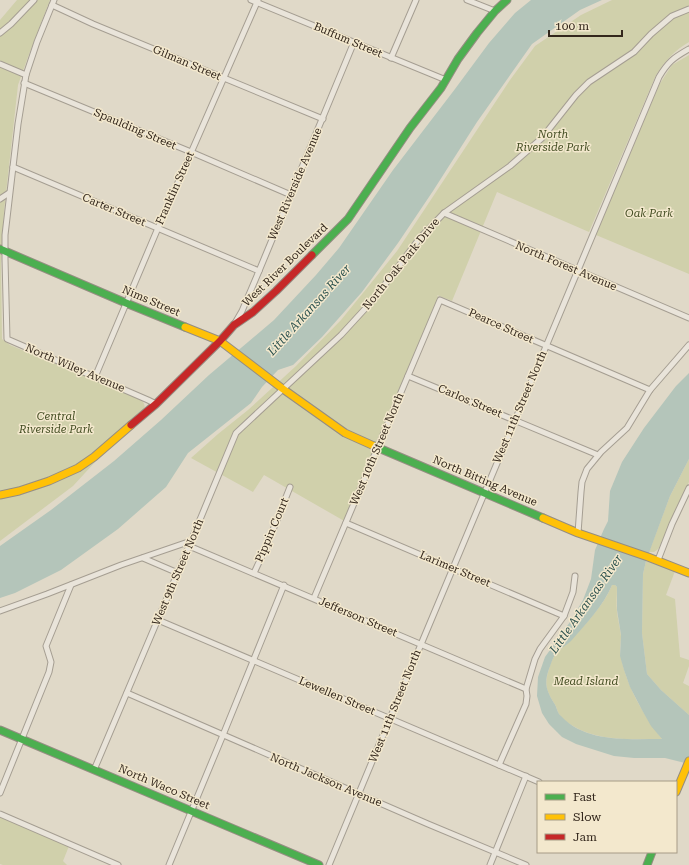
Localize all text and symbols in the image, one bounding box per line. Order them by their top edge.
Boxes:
scale bar [549,12,622,38]
text: 100 m [555,19,589,33]
street label: Buffum Street [312,20,384,60]
street label: Gilman Street [151,43,223,83]
street label: Spaulding Street [92,106,178,152]
street label: West Riverside Avenue [265,126,325,242]
park label: North Riverside Park [515,128,590,154]
street label: Franklin Street [153,149,197,227]
street label: Carter Street [80,191,148,229]
park label: Oak Park [625,207,673,220]
street label: North Oak Park Drive [360,215,442,313]
street label: West River Boulevard [240,221,330,309]
street label: North Forest Avenue [513,239,619,293]
water label: Little Arkansas River [264,262,354,359]
street label: Nims Street [120,283,182,319]
street label: Pearce Street [467,306,535,346]
street label: North Wiley Avenue [23,341,127,395]
street label: West 11th Street North [490,349,550,465]
street label: Carlos Street [436,382,504,420]
street label: West 10th Street North [347,391,407,507]
park label: Central Riverside Park [18,410,93,436]
street label: North Bitting Avenue [431,453,539,509]
street label: Pippin Court [253,496,291,564]
street label: West 9th Street North [150,517,206,627]
street label: Larimer Street [418,548,492,590]
water label: Little Arkansas River [546,552,625,657]
street label: Jefferson Street [317,595,399,639]
street label: West 11th Street North [366,648,424,764]
street label: Lewellen Street [297,674,377,718]
park label: Mead Island [553,675,618,688]
street label: North Jackson Avenue [268,751,384,809]
street label: North Waco Street [116,762,212,812]
legend [537,781,677,853]
text: Fast [573,790,597,804]
text: Slow [573,810,601,824]
text: Jam [573,830,597,844]

